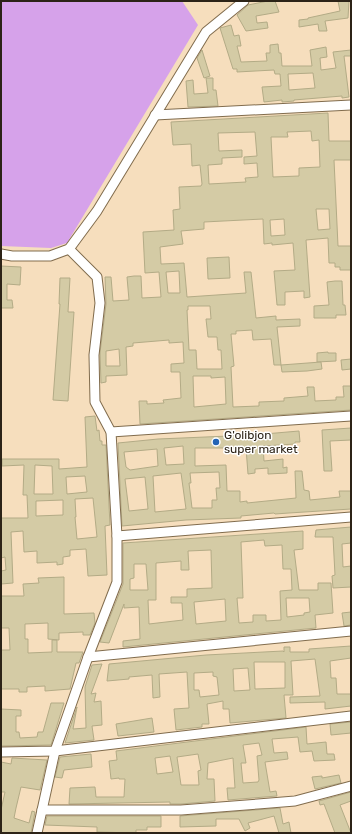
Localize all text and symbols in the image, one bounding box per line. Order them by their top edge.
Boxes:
place label: G'olibjon super market [224,428,298,456]
marker: G'olibjon super market [211,437,221,447]

